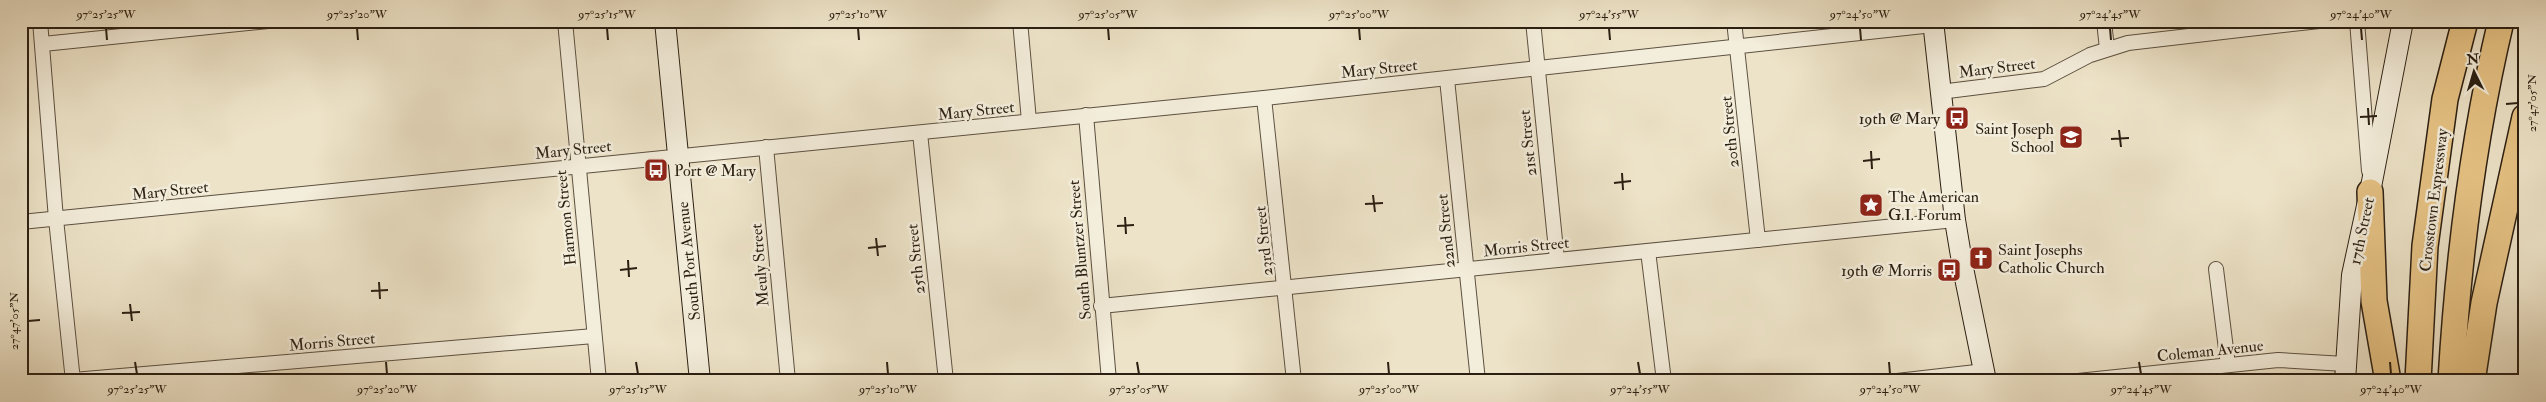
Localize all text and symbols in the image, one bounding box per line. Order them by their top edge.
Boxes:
text: 97°25'25"W [75,7,136,22]
text: 97°25'20"W [326,7,388,22]
text: 97°25'15"W [577,7,636,22]
text: 97°25'10"W [828,7,888,22]
text: 97°25'05"W [1077,7,1138,22]
text: 97°25'00"W [1328,7,1390,22]
text: 97°24'55"W [1578,7,1640,22]
text: 97°24'50"W [1829,7,1891,22]
text: 97°24'45"W [2079,7,2141,22]
text: 97°24'40"W [2329,7,2393,22]
north arrow [2448,48,2498,98]
text: N [2465,50,2480,69]
street label: Mary Street [1958,53,2036,83]
street label: Mary Street [1340,55,1418,83]
text: 27°47'05"N [2525,74,2540,132]
street label: 20th Street [1716,95,1744,169]
street label: Mary Street [937,97,1015,125]
bus stop icon: 19th @ Mary [1944,105,1970,131]
street label: 21st Street [1515,109,1541,177]
place label: 19th @ Mary [1859,109,1941,129]
place label: Saint Joseph School [1975,119,2055,157]
school or university icon: Saint Joseph School [2058,124,2084,150]
street label: Crosstown Expressway [2415,127,2454,273]
street label: Mary Street [534,136,612,164]
bus stop icon: Port @ Mary [643,157,669,183]
place label: Port @ Mary [674,161,757,181]
street label: Harmon Street [551,169,581,267]
street label: Mary Street [131,177,209,205]
street label: South Bluntzer Street [1064,179,1096,321]
place label: The American G.I. Forum [1888,187,1979,225]
place icon: The American G.I. Forum [1858,192,1884,218]
street label: 22nd Street [1432,193,1460,269]
street label: 17th Street [2345,196,2379,267]
street label: South Port Avenue [673,200,705,321]
street label: 23rd Street [1250,205,1278,277]
street label: Meuly Street [746,223,774,307]
street label: 25th Street [902,223,930,295]
street label: Morris Street [1482,233,1570,261]
place label: Saint Josephs Catholic Church [1998,240,2105,278]
church icon: Saint Josephs Catholic Church [1968,245,1994,271]
bus stop icon: 19th @ Morris [1936,257,1962,283]
place label: 19th @ Morris [1841,261,1932,281]
text: 27°47'05"N [7,292,22,350]
street label: Morris Street [288,328,376,356]
street label: Coleman Avenue [2156,335,2265,367]
text: 97°25'25"W [106,382,167,397]
text: 97°25'20"W [356,382,418,397]
text: 97°25'15"W [608,382,667,397]
text: 97°25'10"W [858,382,918,397]
text: 97°25'05"W [1108,382,1169,397]
text: 97°25'00"W [1358,382,1420,397]
text: 97°24'55"W [1609,382,1671,397]
text: 97°24'50"W [1859,382,1921,397]
text: 97°24'45"W [2110,382,2172,397]
text: 97°24'40"W [2359,382,2423,397]

